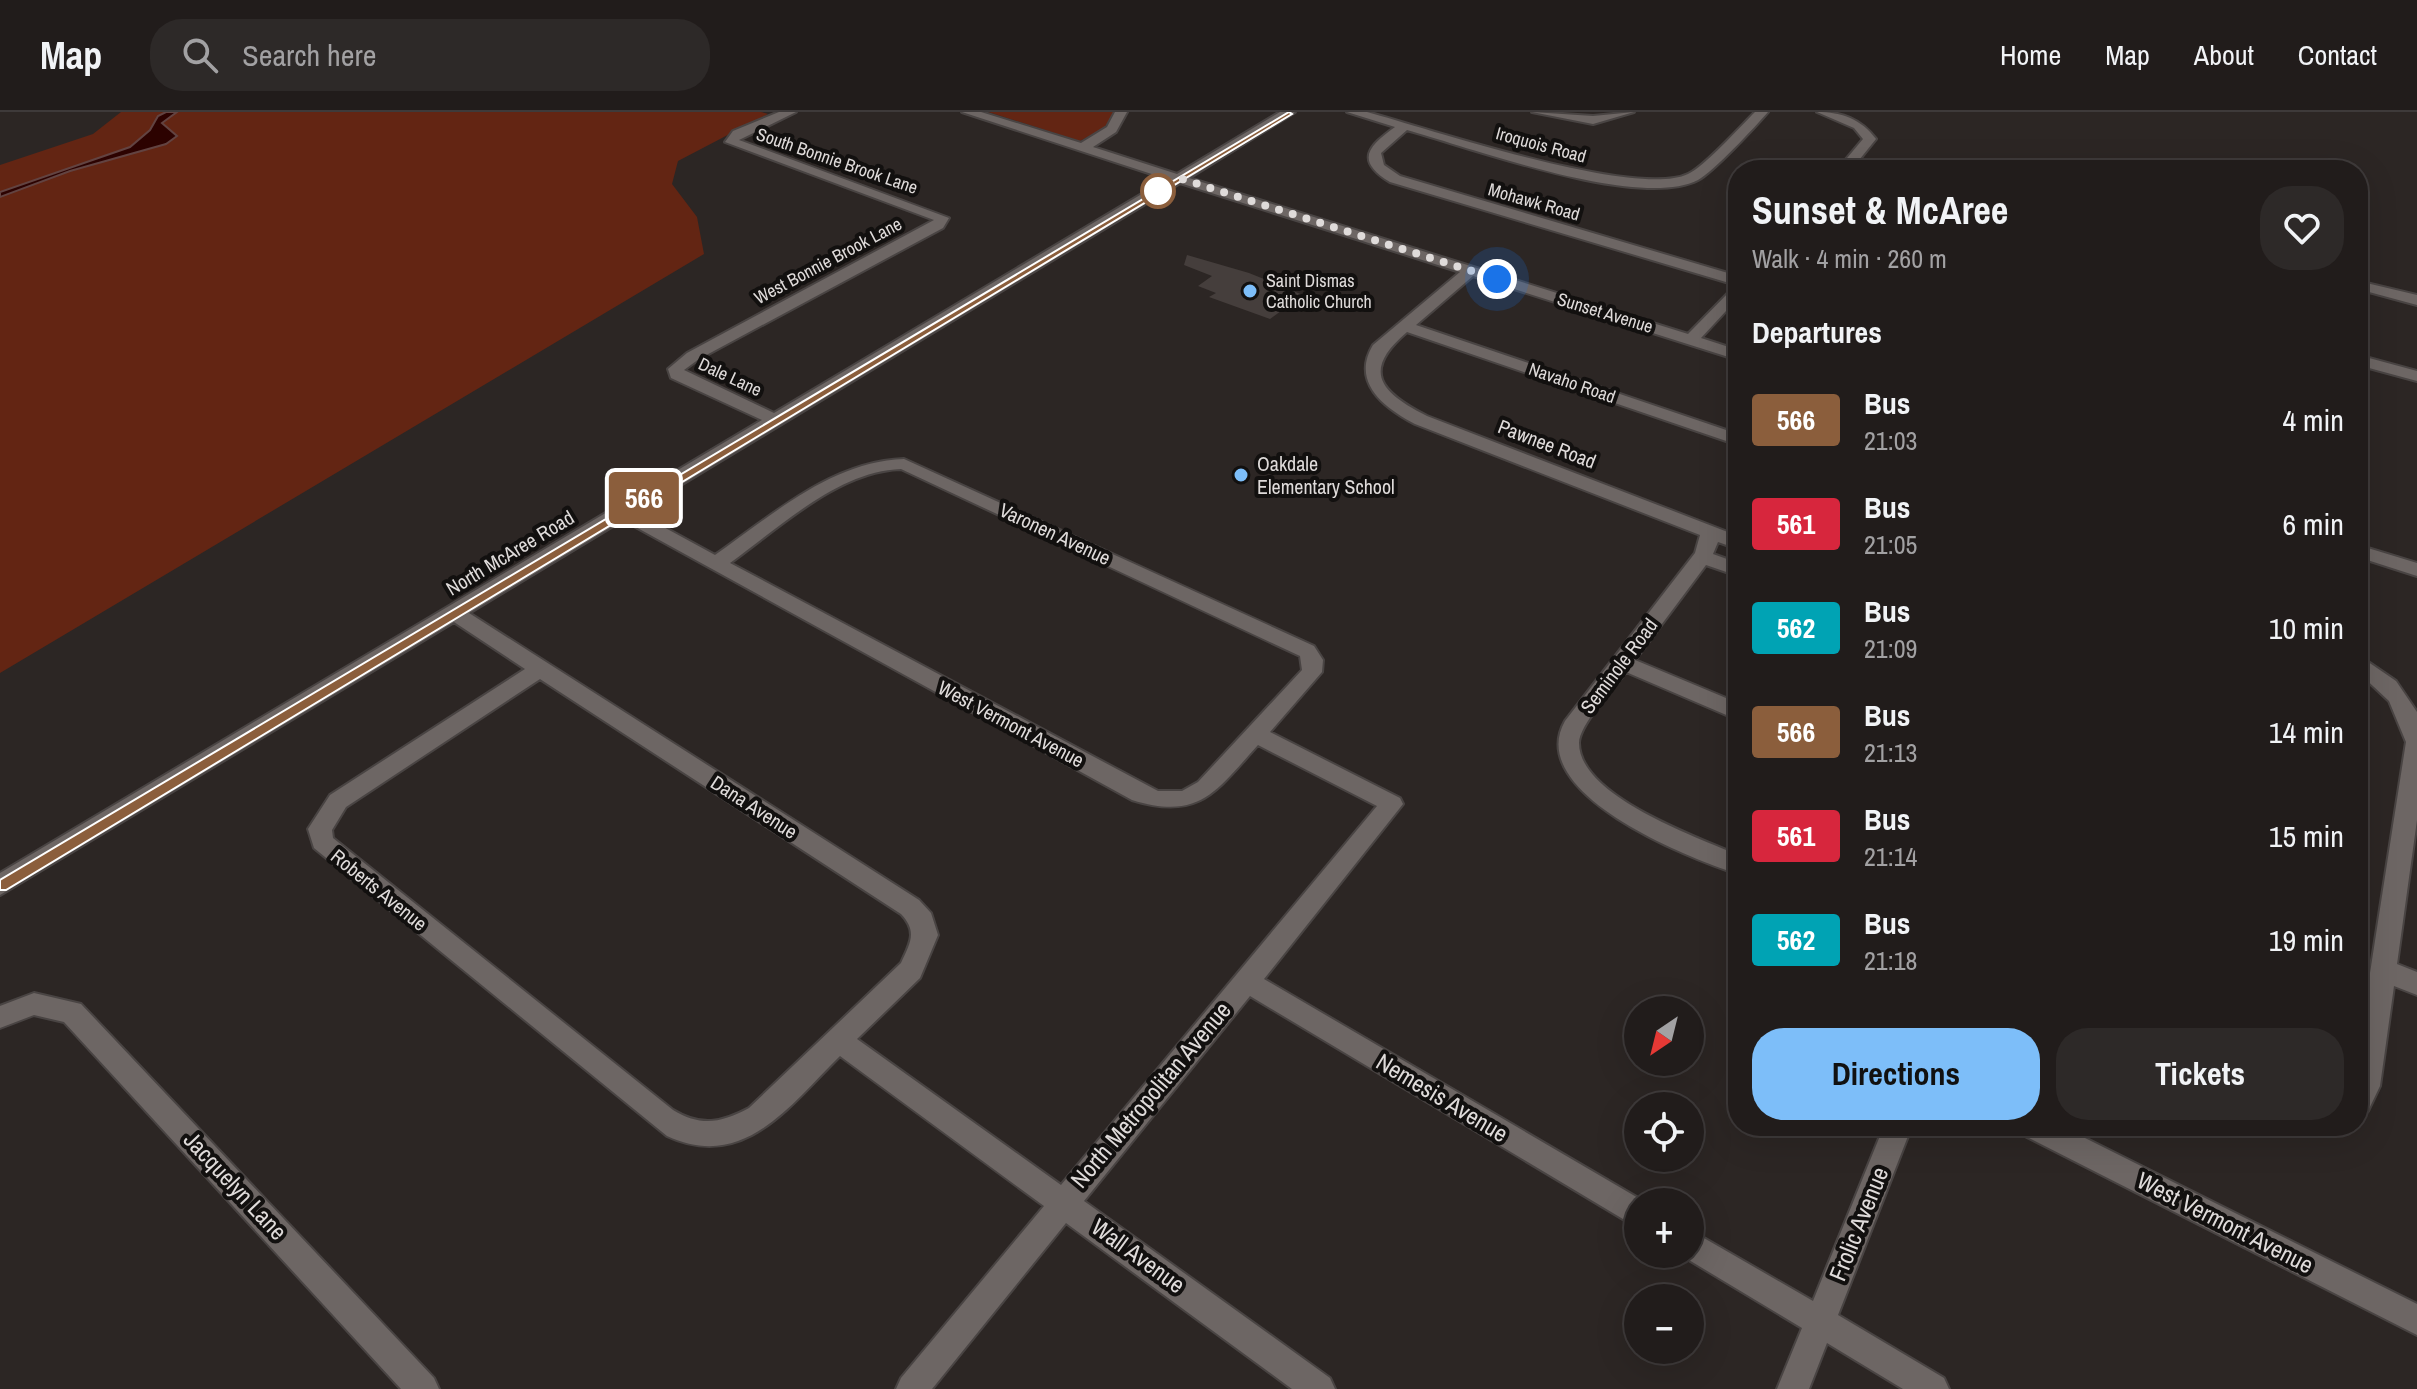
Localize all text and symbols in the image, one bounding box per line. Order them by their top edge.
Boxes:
search box [150,19,710,91]
text: Map [40,30,102,81]
icon: search [178,33,222,77]
text: Search here [242,35,376,75]
text: Home [2000,36,2061,74]
text: Map [2105,36,2150,74]
text: About [2194,36,2254,74]
text: Contact [2298,36,2377,74]
street label: Iroquois Road [1493,120,1589,169]
street label: South Bonnie Brook Lane [753,121,921,200]
unlabelled marker [1141,174,1175,208]
street label: Mohawk Road [1485,177,1583,227]
text: Sunset & McAree [1752,185,2008,236]
button: heart [2260,186,2344,270]
street label: West Bonnie Brook Lane [750,211,906,310]
text: Walk · 4 min · 260 m [1752,241,1947,276]
your location [1477,259,1517,299]
place label: Saint Dismas Catholic Church [1266,268,1372,314]
marker: Saint Dismas Catholic Church [1241,282,1259,300]
street label: Sunset Avenue [1554,286,1656,339]
text: Departures [1752,312,1882,352]
street label: Dale Lane [694,351,766,402]
street label: Navaho Road [1525,356,1619,409]
text: Bus [1864,383,1910,423]
text: 4 min [2282,400,2344,440]
text: 566 [1777,401,1815,439]
street label: Pawnee Road [1494,412,1600,475]
text: 21:03 [1864,423,1917,458]
place label: Oakdale Elementary School [1257,450,1395,500]
marker: Oakdale Elementary School [1232,466,1250,484]
line badge: 566 [598,472,690,524]
text: 566 [625,479,663,517]
text: Bus [1864,487,1910,527]
street label: Varonen Avenue [995,496,1115,571]
street label: North McAree Road [441,504,579,601]
text: 6 min [2282,504,2344,544]
text: 561 [1777,505,1815,543]
text: 21:05 [1864,527,1917,562]
text: Bus [1864,591,1910,631]
text: 10 min [2269,608,2344,648]
text: 562 [1777,609,1815,647]
street label: Seminole Road [1574,612,1663,719]
text: 21:09 [1864,631,1917,666]
street label: West Vermont Avenue [933,674,1089,773]
text: Bus [1864,695,1910,735]
text: 14 min [2269,712,2344,752]
text: 566 [1777,713,1815,751]
text: 21:13 [1864,735,1917,770]
street label: Dana Avenue [706,769,803,845]
text: Bus [1864,799,1910,839]
text: 15 min [2269,816,2344,856]
text: 561 [1777,817,1815,855]
text: 21:14 [1864,839,1917,874]
street label: Roberts Avenue [326,842,433,937]
text: Bus [1864,903,1910,943]
text: 19 min [2269,920,2344,960]
text: 562 [1777,921,1815,959]
text: 21:18 [1864,943,1917,978]
street label: North Metropolitan Avenue [1063,995,1238,1194]
north arrow [1624,996,1704,1076]
map controls [1624,996,1704,1364]
button: Directions [1752,1028,2040,1120]
button: Tickets [2056,1028,2344,1120]
street label: Nemesis Avenue [1371,1045,1514,1149]
button: locate [1624,1092,1704,1172]
street label: Jacquelyn Lane [177,1124,294,1247]
street label: Frolic Avenue [1821,1162,1895,1285]
street label: West Vermont Avenue [2132,1164,2319,1280]
button: + [1624,1188,1704,1268]
street label: Wall Avenue [1085,1210,1192,1300]
button: − [1624,1284,1704,1364]

